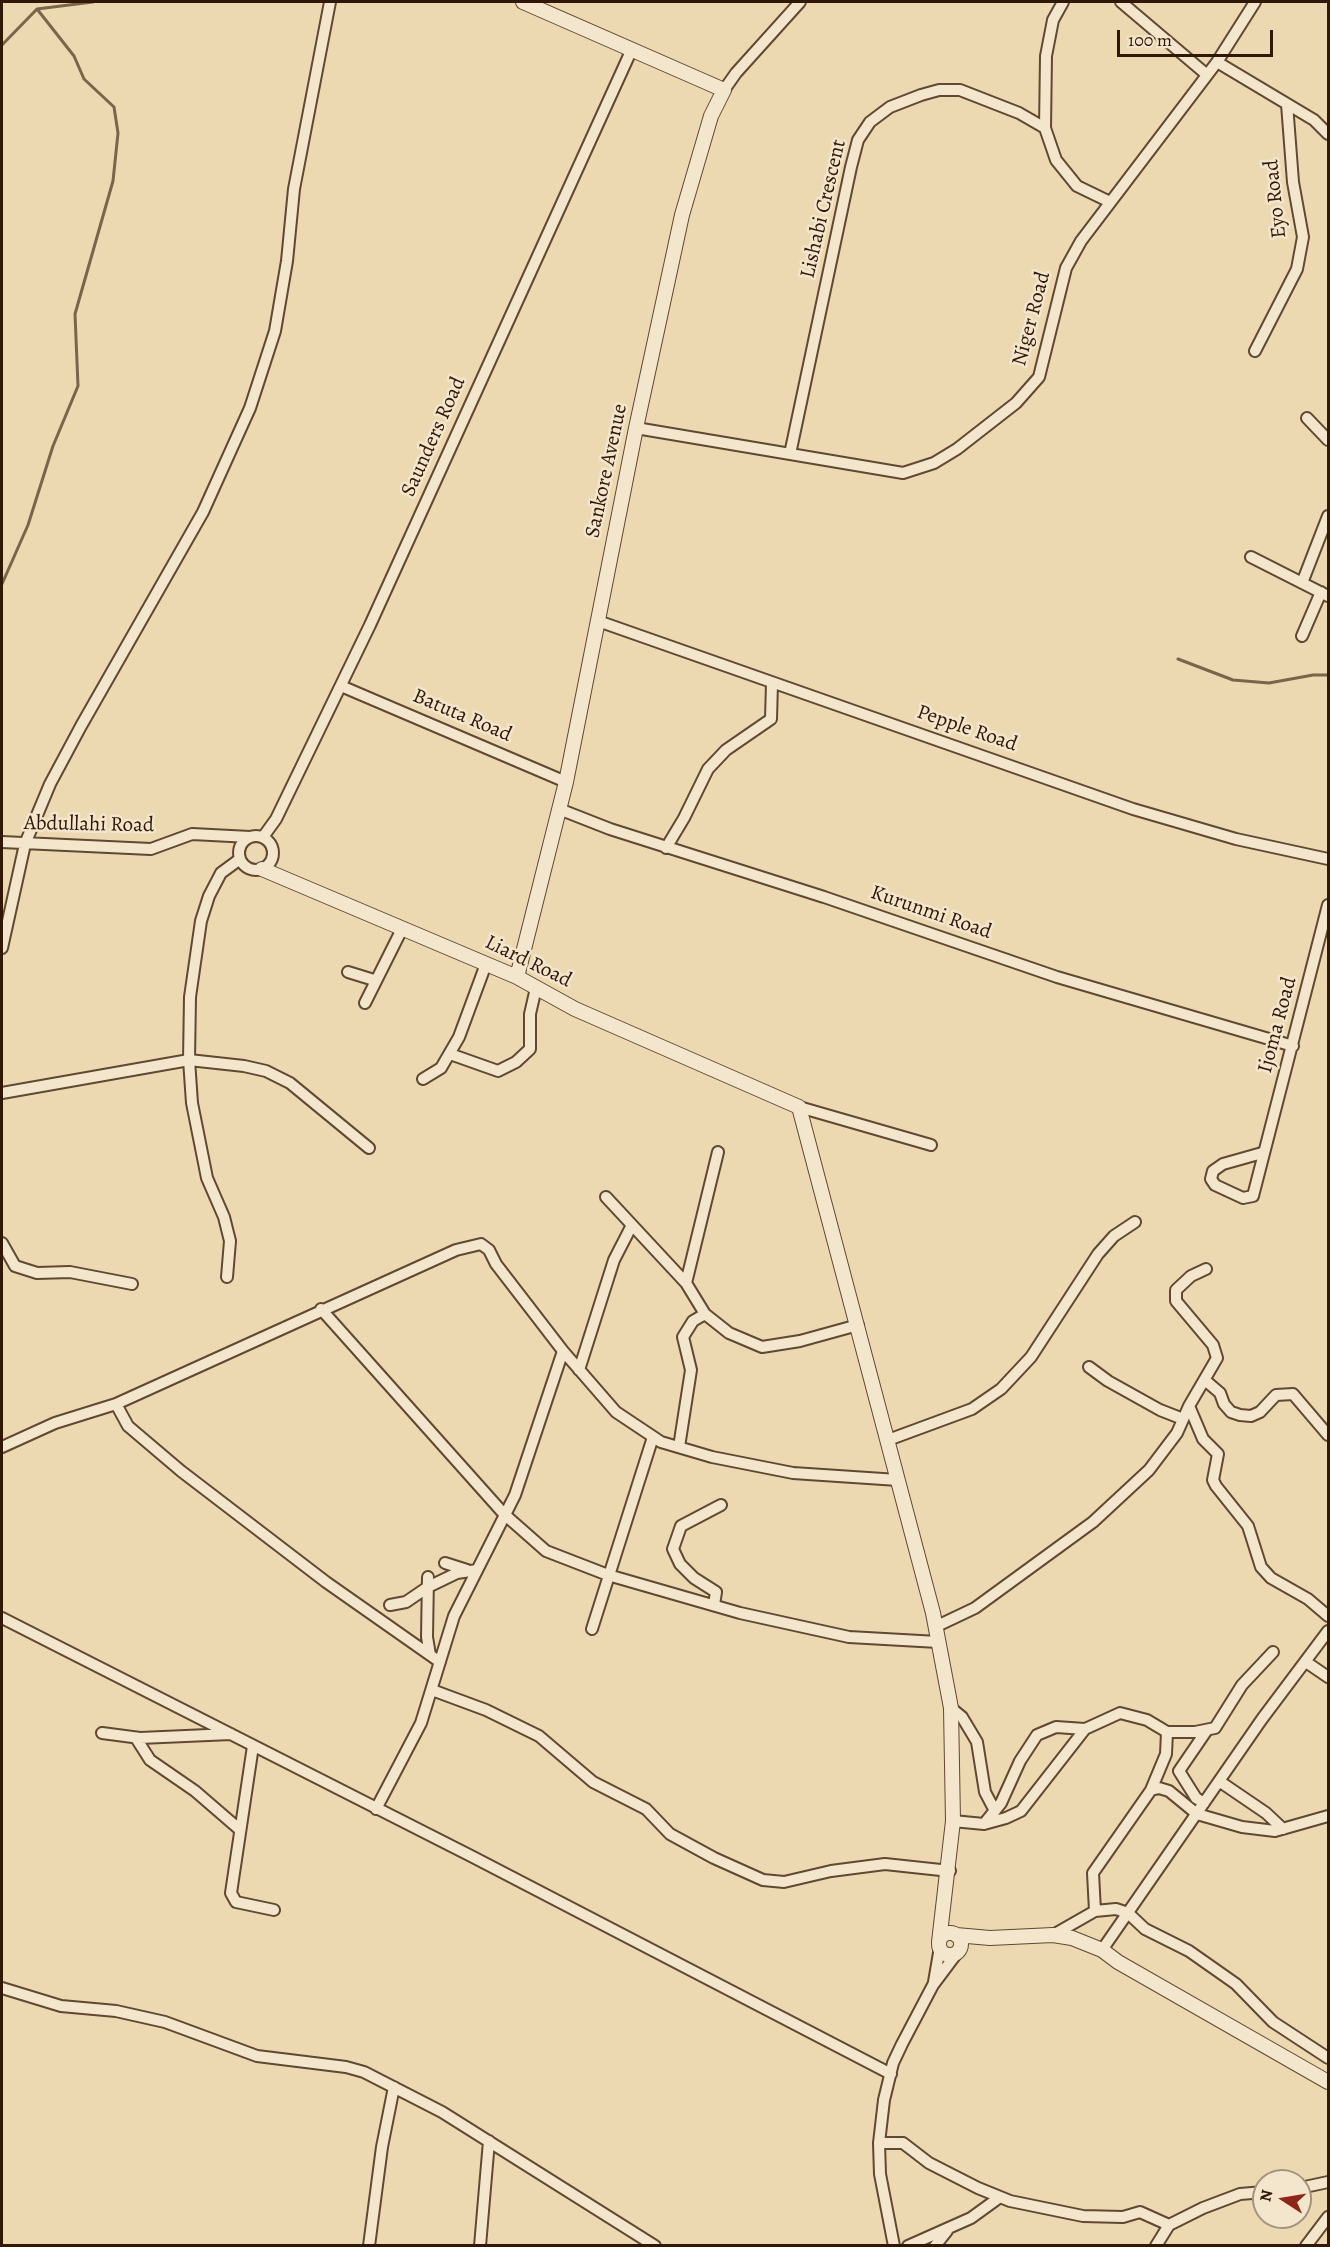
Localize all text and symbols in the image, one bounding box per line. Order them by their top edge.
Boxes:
scale bar [1120,18,1276,56]
text: 100 m [1128,28,1172,52]
street label: Lishabi Crescent [796,137,852,281]
street label: Eyo Road [1259,158,1293,240]
street label: Niger Road [1007,269,1057,369]
street label: Saunders Road [396,373,472,501]
street label: Sankore Avenue [580,402,634,540]
street label: Batuta Road [409,684,515,748]
street label: Pepple Road [913,700,1021,758]
street label: Abdullahi Road [24,811,154,839]
street label: Kurunmi Road [867,881,995,945]
street label: Liard Road [481,930,575,994]
street label: Ijoma Road [1253,974,1303,1076]
north arrow [1252,2169,1312,2229]
text: N [1254,2188,1278,2204]

